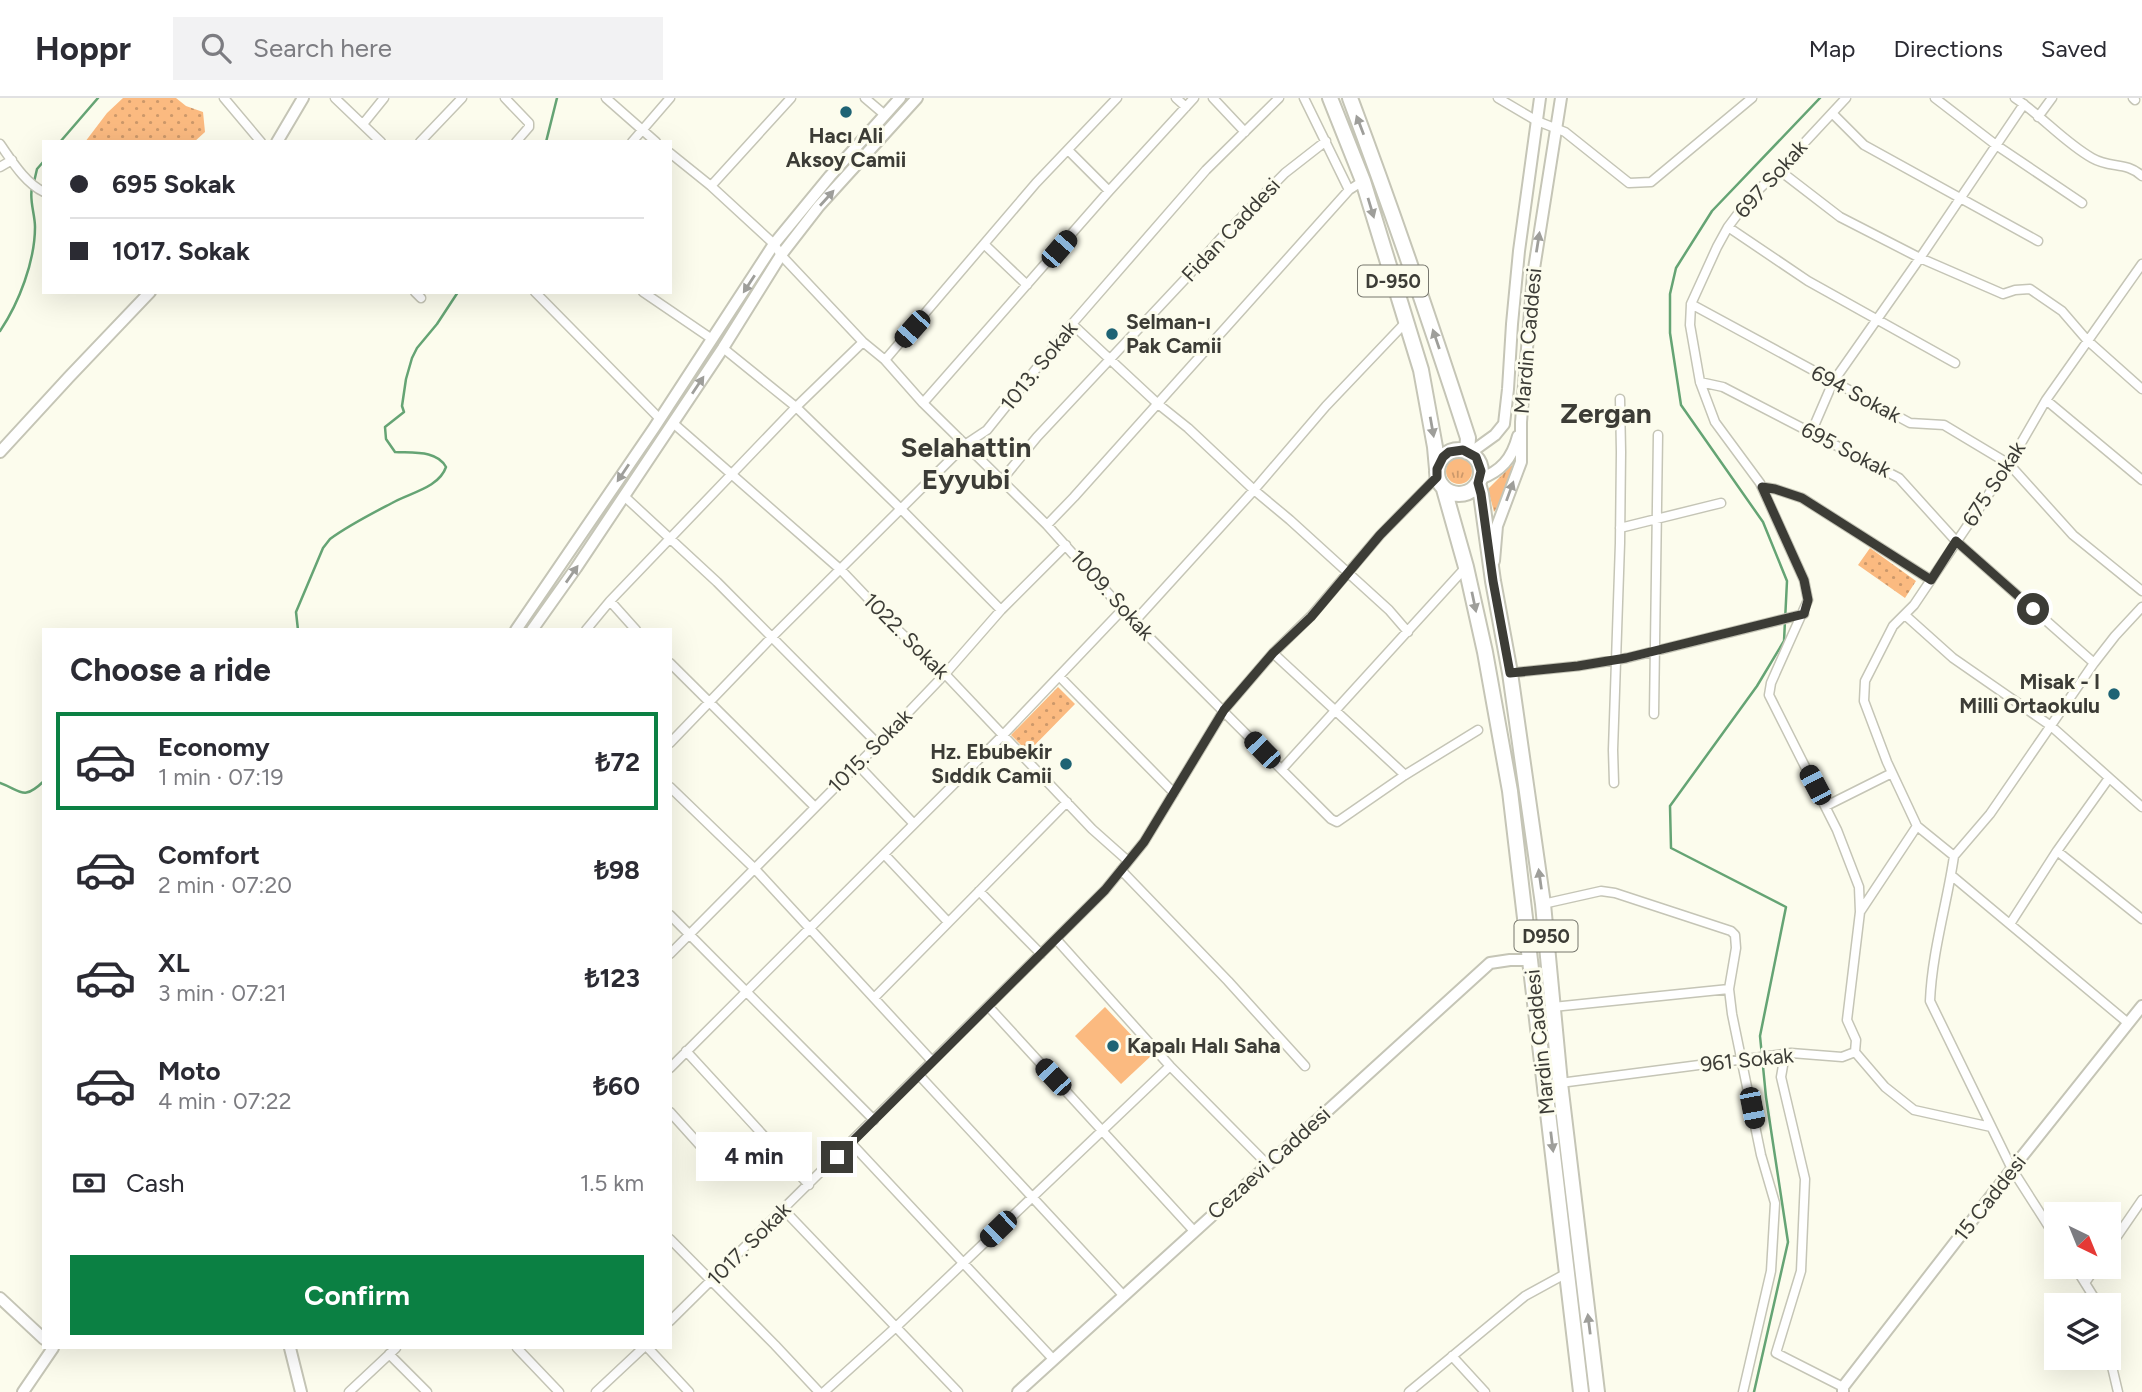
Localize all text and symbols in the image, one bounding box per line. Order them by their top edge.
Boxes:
search box [173,17,663,80]
text: Hoppr [35,29,131,68]
icon: search [197,29,235,67]
text: Search here [253,32,392,64]
text: Map [1809,34,1855,63]
text: Directions [1893,34,2003,63]
text: Saved [2041,34,2107,63]
marker: Hacı Ali Aksoy Camii [838,104,854,120]
one-way arrow [1355,115,1366,136]
place label: Hacı Ali Aksoy Camii [786,123,906,172]
street label: 697 Sokak [1729,134,1813,223]
text: 695 Sokak [112,168,236,200]
street label: Fidan Caddesi [1176,173,1285,287]
one-way arrow [819,189,835,207]
one-way arrow [1366,198,1376,219]
car [1038,226,1081,272]
one-way arrow [1533,230,1544,252]
text: 1017. Sokak [112,235,250,267]
road number: D-950 [1358,266,1428,296]
street label: Mardin Caddesi [1509,267,1546,415]
one-way arrow [742,274,755,293]
car [891,306,934,352]
place label: Selman-ı Pak Camii [1126,309,1222,358]
street label: 1013. Sokak [995,315,1083,415]
marker: Selman-ı Pak Camii [1104,326,1120,342]
one-way arrow [1430,329,1441,350]
street label: 694 Sokak [1807,360,1906,428]
one-way arrow [691,376,705,394]
district label: Zergan [1560,396,1652,430]
one-way arrow [1426,416,1437,438]
street label: 695 Sokak [1797,416,1896,483]
district label: Selahattin Eyyubi [901,430,1031,496]
street label: 675 Sokak [1957,436,2031,531]
one-way arrow [616,464,630,482]
one-way arrow [1505,480,1516,501]
street label: 1009. Sokak [1065,544,1160,646]
one-way arrow [565,565,579,583]
street label: 1022. Sokak [858,588,955,684]
one-way arrow [1468,591,1479,613]
route start [2017,593,2049,625]
text: Choose a ride [70,651,271,689]
place label: Misak - I Milli Ortaokulu [1959,669,2100,718]
marker: Misak - I Milli Ortaokulu [2106,686,2122,702]
street label: 1015. Sokak [822,703,917,798]
car [1240,728,1285,772]
icon: car [74,730,137,793]
text: Economy [158,731,270,763]
place label: Hz. Ebubekir Sıddık Camii [930,739,1052,788]
text: ₺72 [596,746,640,778]
marker: Hz. Ebubekir Sıddık Camii [1058,756,1074,772]
car [1796,762,1835,808]
text: 1 min · 07:19 [158,763,284,791]
icon: car [74,838,137,901]
text: Comfort [158,839,260,871]
text: ₺98 [594,854,640,886]
one-way arrow [1534,868,1545,890]
text: 2 min · 07:20 [158,871,292,899]
road number: D950 [1514,920,1578,951]
icon: car [74,946,137,1009]
text: XL [158,947,190,979]
text: ₺123 [585,962,640,994]
street label: Mardin Caddesi [1519,968,1560,1116]
text: 3 min · 07:21 [158,979,286,1007]
place label: Kapalı Halı Saha [1127,1033,1281,1058]
marker: Kapalı Halı Saha [1105,1038,1121,1054]
street label: 961 Sokak [1699,1042,1796,1077]
icon: car [74,1054,137,1117]
car [1031,1054,1076,1100]
text: Moto [158,1055,221,1087]
text: ₺60 [593,1070,640,1102]
car [1738,1085,1767,1131]
text: 4 min · 07:22 [158,1087,292,1115]
street label: Cezaevi Caddesi [1202,1101,1335,1224]
one-way arrow [1547,1131,1558,1153]
callout: 4 min [697,1132,812,1182]
route end [821,1141,853,1173]
text: 4 min [724,1142,784,1170]
street label: 15 Caddesi [1948,1150,2031,1246]
icon: cash [70,1164,108,1202]
text: Cash [126,1167,185,1199]
text: 1.5 km [580,1169,644,1197]
street label: 1017. Sokak [702,1196,796,1291]
north arrow [2044,1202,2121,1279]
map controls [2044,1202,2121,1370]
car [976,1207,1021,1251]
button: Confirm [70,1255,644,1335]
button: layers [2044,1293,2121,1370]
one-way arrow [1583,1313,1594,1335]

